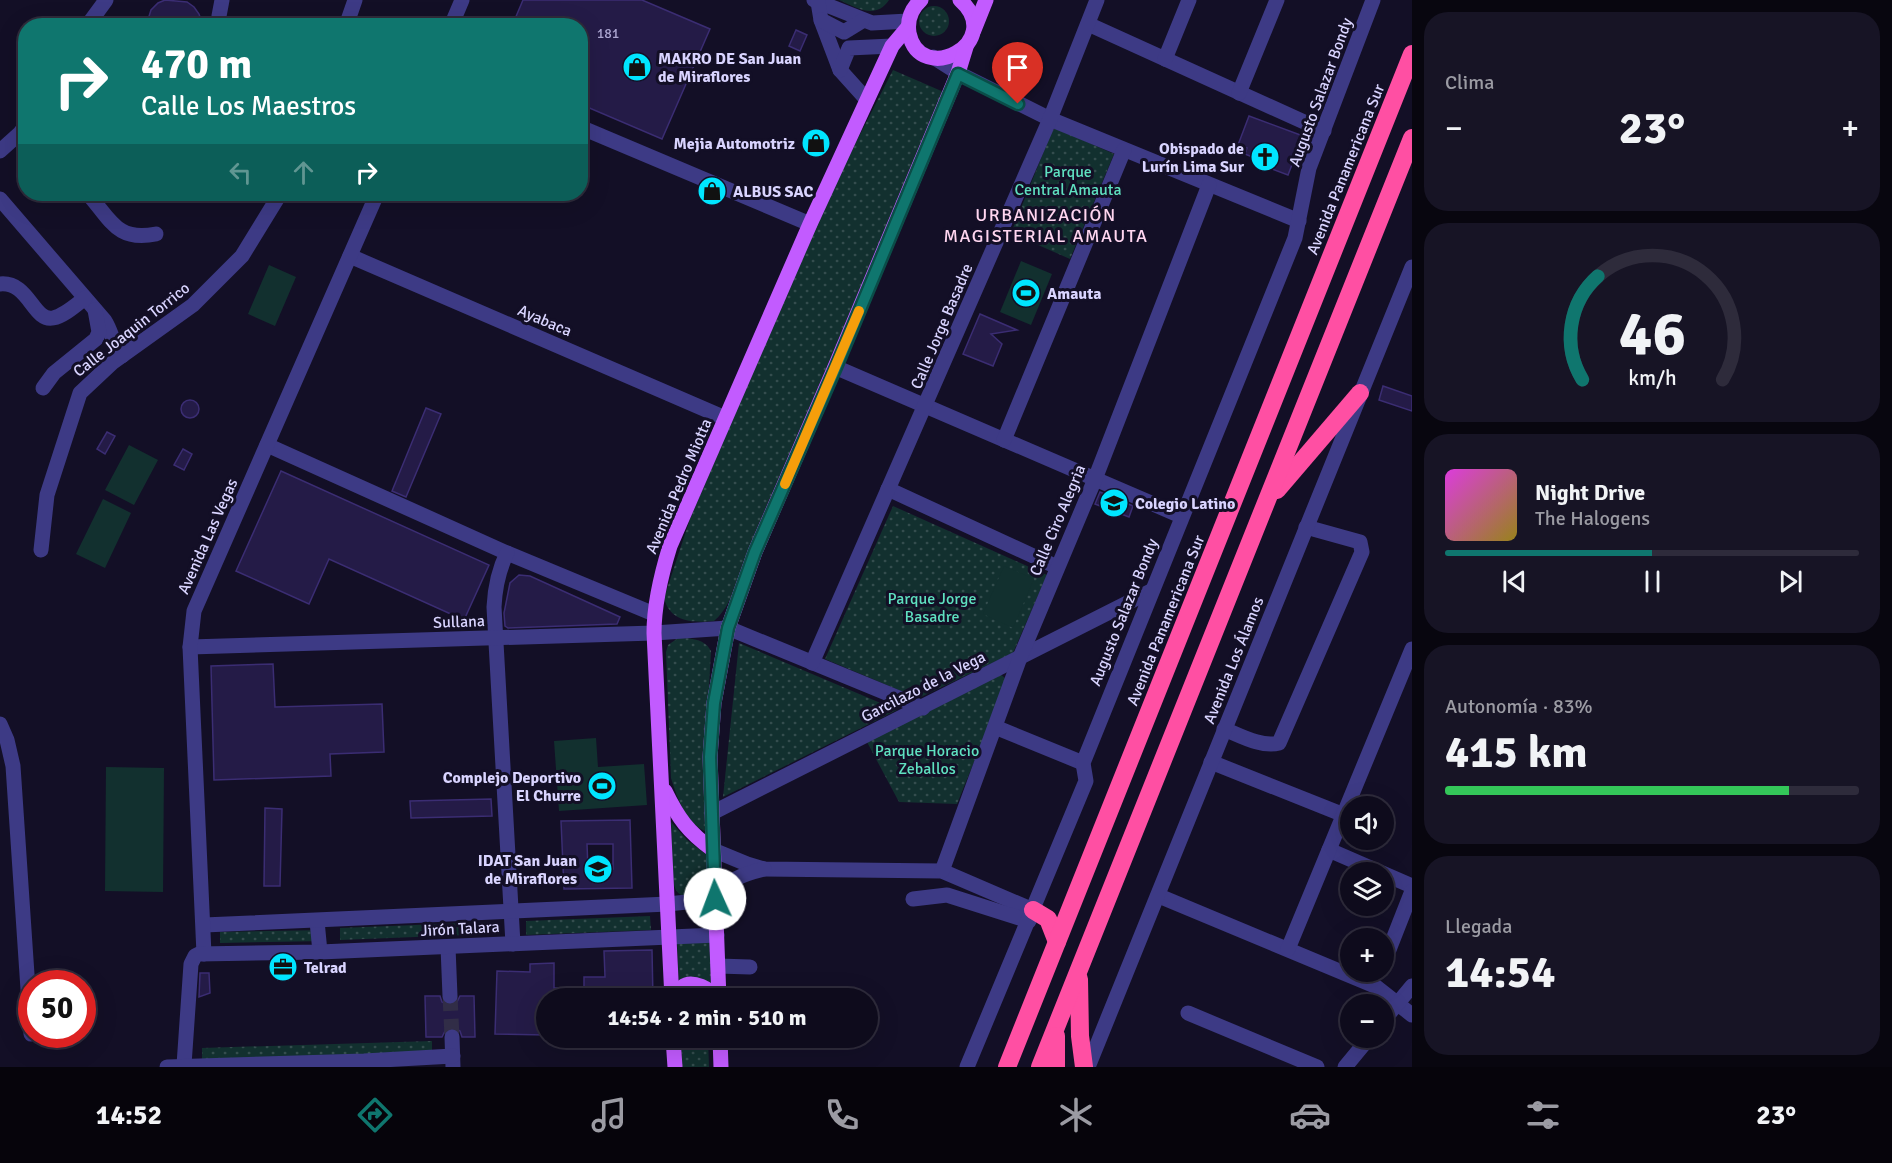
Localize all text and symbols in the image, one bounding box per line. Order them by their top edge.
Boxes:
street label: Augusto Salazar Bondy [1285,15,1357,170]
house number: 181 [597,25,619,42]
text: 470 m [141,39,252,90]
icon: right [42,42,120,120]
pin [992,42,1043,104]
place label: MAKRO DE San Juan de Miraflores [658,49,802,87]
shop icon: MAKRO DE San Juan de Miraflores [621,51,653,83]
icon: arrive [1001,51,1034,84]
text: Clima [1445,70,1494,95]
street label: Avenida Panamericana Sur [1303,81,1389,258]
text: Calle Los Maestros [141,90,356,123]
text: 23° [1619,101,1685,156]
text: − [1445,108,1463,149]
text: + [1841,108,1859,149]
shop icon: Mejia Automotriz [800,127,832,159]
place label: Mejia Automotriz [673,134,795,154]
place label: Obispado de Lurín Lima Sur [1142,139,1245,177]
church icon: Obispado de Lurín Lima Sur [1249,141,1281,173]
icon: left [224,156,257,189]
icon: ahead [287,156,320,189]
icon: right [350,156,383,189]
park label: Parque Central Amauta [1014,162,1122,200]
shop icon: ALBUS SAC [696,175,728,207]
place label: ALBUS SAC [733,182,814,202]
district label: URBANIZACIÓN MAGISTERIAL AMAUTA [943,204,1149,247]
street label: Calle Jorge Basadre [906,261,977,392]
sports icon: Amauta [1010,277,1042,309]
street label: Calle Joaquin Torrico [69,278,194,382]
place label: Amauta [1047,284,1101,304]
text: 46 [1618,295,1686,372]
street label: Ayabaca [514,301,575,341]
text: km/h [1628,365,1676,391]
street label: Avenida Pedro Miotta [641,416,716,557]
street label: Calle Ciro Alegria [1025,462,1090,579]
street label: Avenida Las Vegas [173,475,242,597]
text: Night Drive [1535,479,1645,506]
school or university icon: Colegio Latino [1098,487,1130,519]
place label: Colegio Latino [1135,494,1235,514]
text: The Halogens [1535,506,1650,531]
street label: Avenida Panamericana Sur [1123,532,1209,709]
street label: Augusto Salazar Bondy [1085,535,1163,689]
icon: previous [1498,565,1531,598]
icon: pause [1636,565,1669,598]
icon: next [1774,565,1807,598]
park label: Parque Jorge Basadre [888,589,976,627]
street label: Avenida Los Álamos [1199,594,1269,727]
street label: Sullana [433,611,485,633]
street label: Garcilazo de la Vega [858,647,989,727]
text: Autonomía · 83% [1445,694,1593,719]
text: 415 km [1445,725,1588,780]
park label: Parque Horacio Zeballos [875,741,979,779]
place label: Complejo Deportivo El Churre [443,768,581,806]
sports icon: Complejo Deportivo El Churre [586,770,618,802]
map controls [1340,796,1394,1048]
button: sound [1340,796,1394,850]
place label: IDAT San Juan de Miraflores [478,851,577,889]
school or university icon: IDAT San Juan de Miraflores [582,853,614,885]
button: layers [1340,862,1394,916]
position arrow [683,867,747,931]
text: Llegada [1445,914,1512,939]
street label: Jirón Talara [420,917,500,941]
button: + [1340,928,1394,982]
text: 14:54 [1445,945,1555,1000]
office icon: Telrad [267,951,299,983]
place label: Telrad [304,958,347,978]
speed limit sign: 50 [18,970,96,1048]
button: − [1340,994,1394,1048]
text: 14:54 · 2 min · 510 m [607,1004,807,1031]
icon: directions [354,1094,396,1136]
icon: music [588,1094,630,1136]
icon: phone [821,1094,863,1136]
icon: climate [1055,1094,1097,1136]
icon: car [1289,1094,1331,1136]
icon: filters [1522,1094,1564,1136]
text: 14:52 [96,1099,162,1132]
text: 23° [1756,1099,1796,1132]

